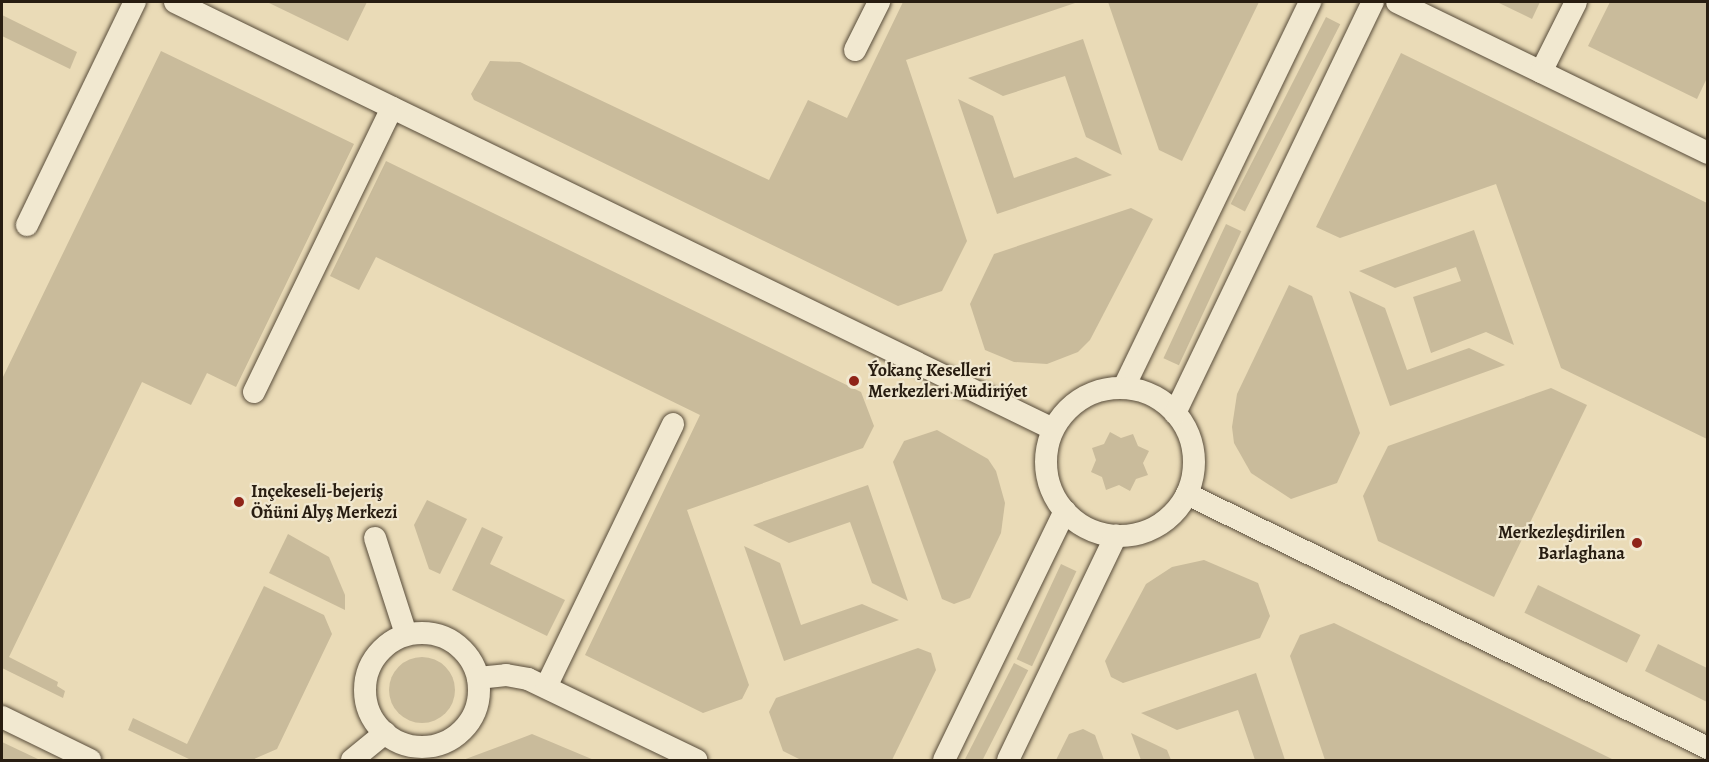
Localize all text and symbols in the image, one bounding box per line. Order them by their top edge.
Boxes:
place label: Ýokanç Keselleri Merkezleri Müdiriýet [868,360,1027,403]
marker: Ýokanç Keselleri Merkezleri Müdiriýet [845,372,863,390]
place label: Inçekeseli-bejeriş Öňüni Alyş Merkezi [251,481,398,524]
marker: Inçekeseli-bejeriş Öňüni Alyş Merkezi [232,495,246,509]
place label: Merkezleşdirilen Barlaghana [1498,522,1625,564]
marker: Merkezleşdirilen Barlaghana [1630,536,1644,550]

